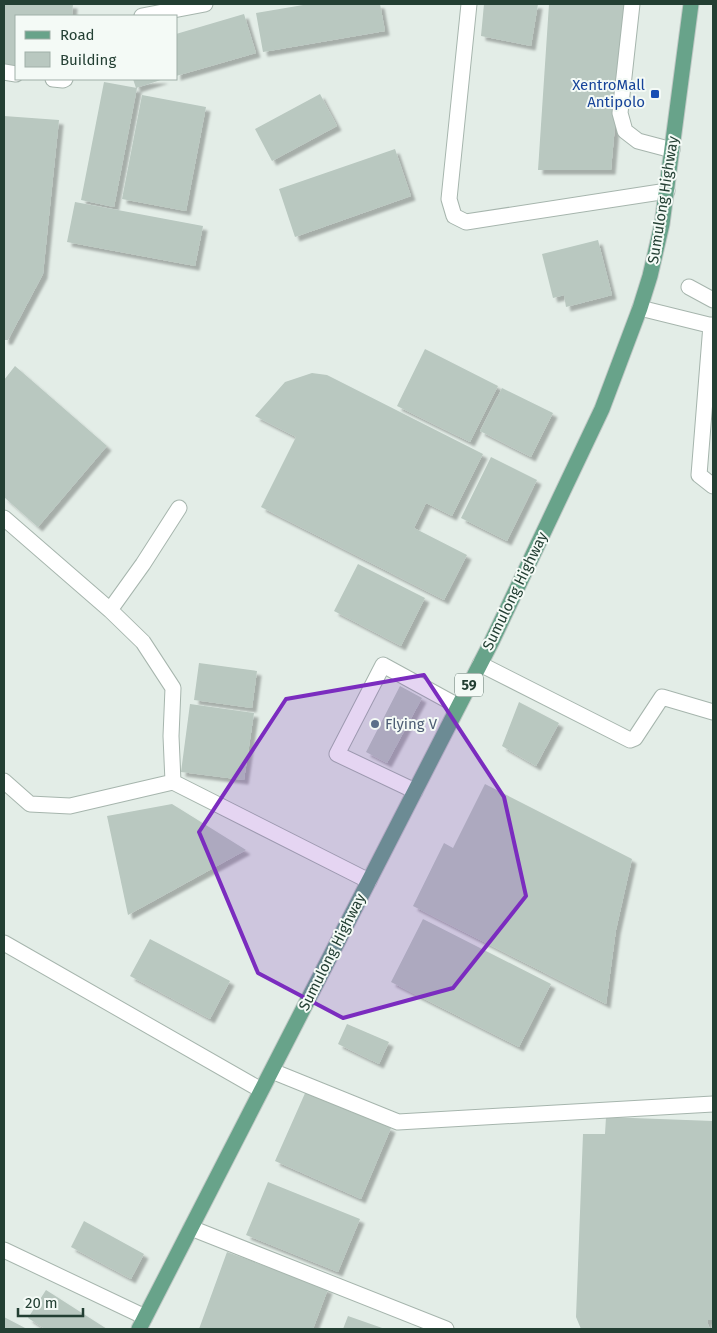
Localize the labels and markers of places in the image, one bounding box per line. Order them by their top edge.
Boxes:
place label: XentroMall Antipolo [572,76,646,111]
marker: XentroMall Antipolo [649,88,661,100]
place label: Flying V [385,715,438,733]
marker: Flying V [369,718,381,730]

